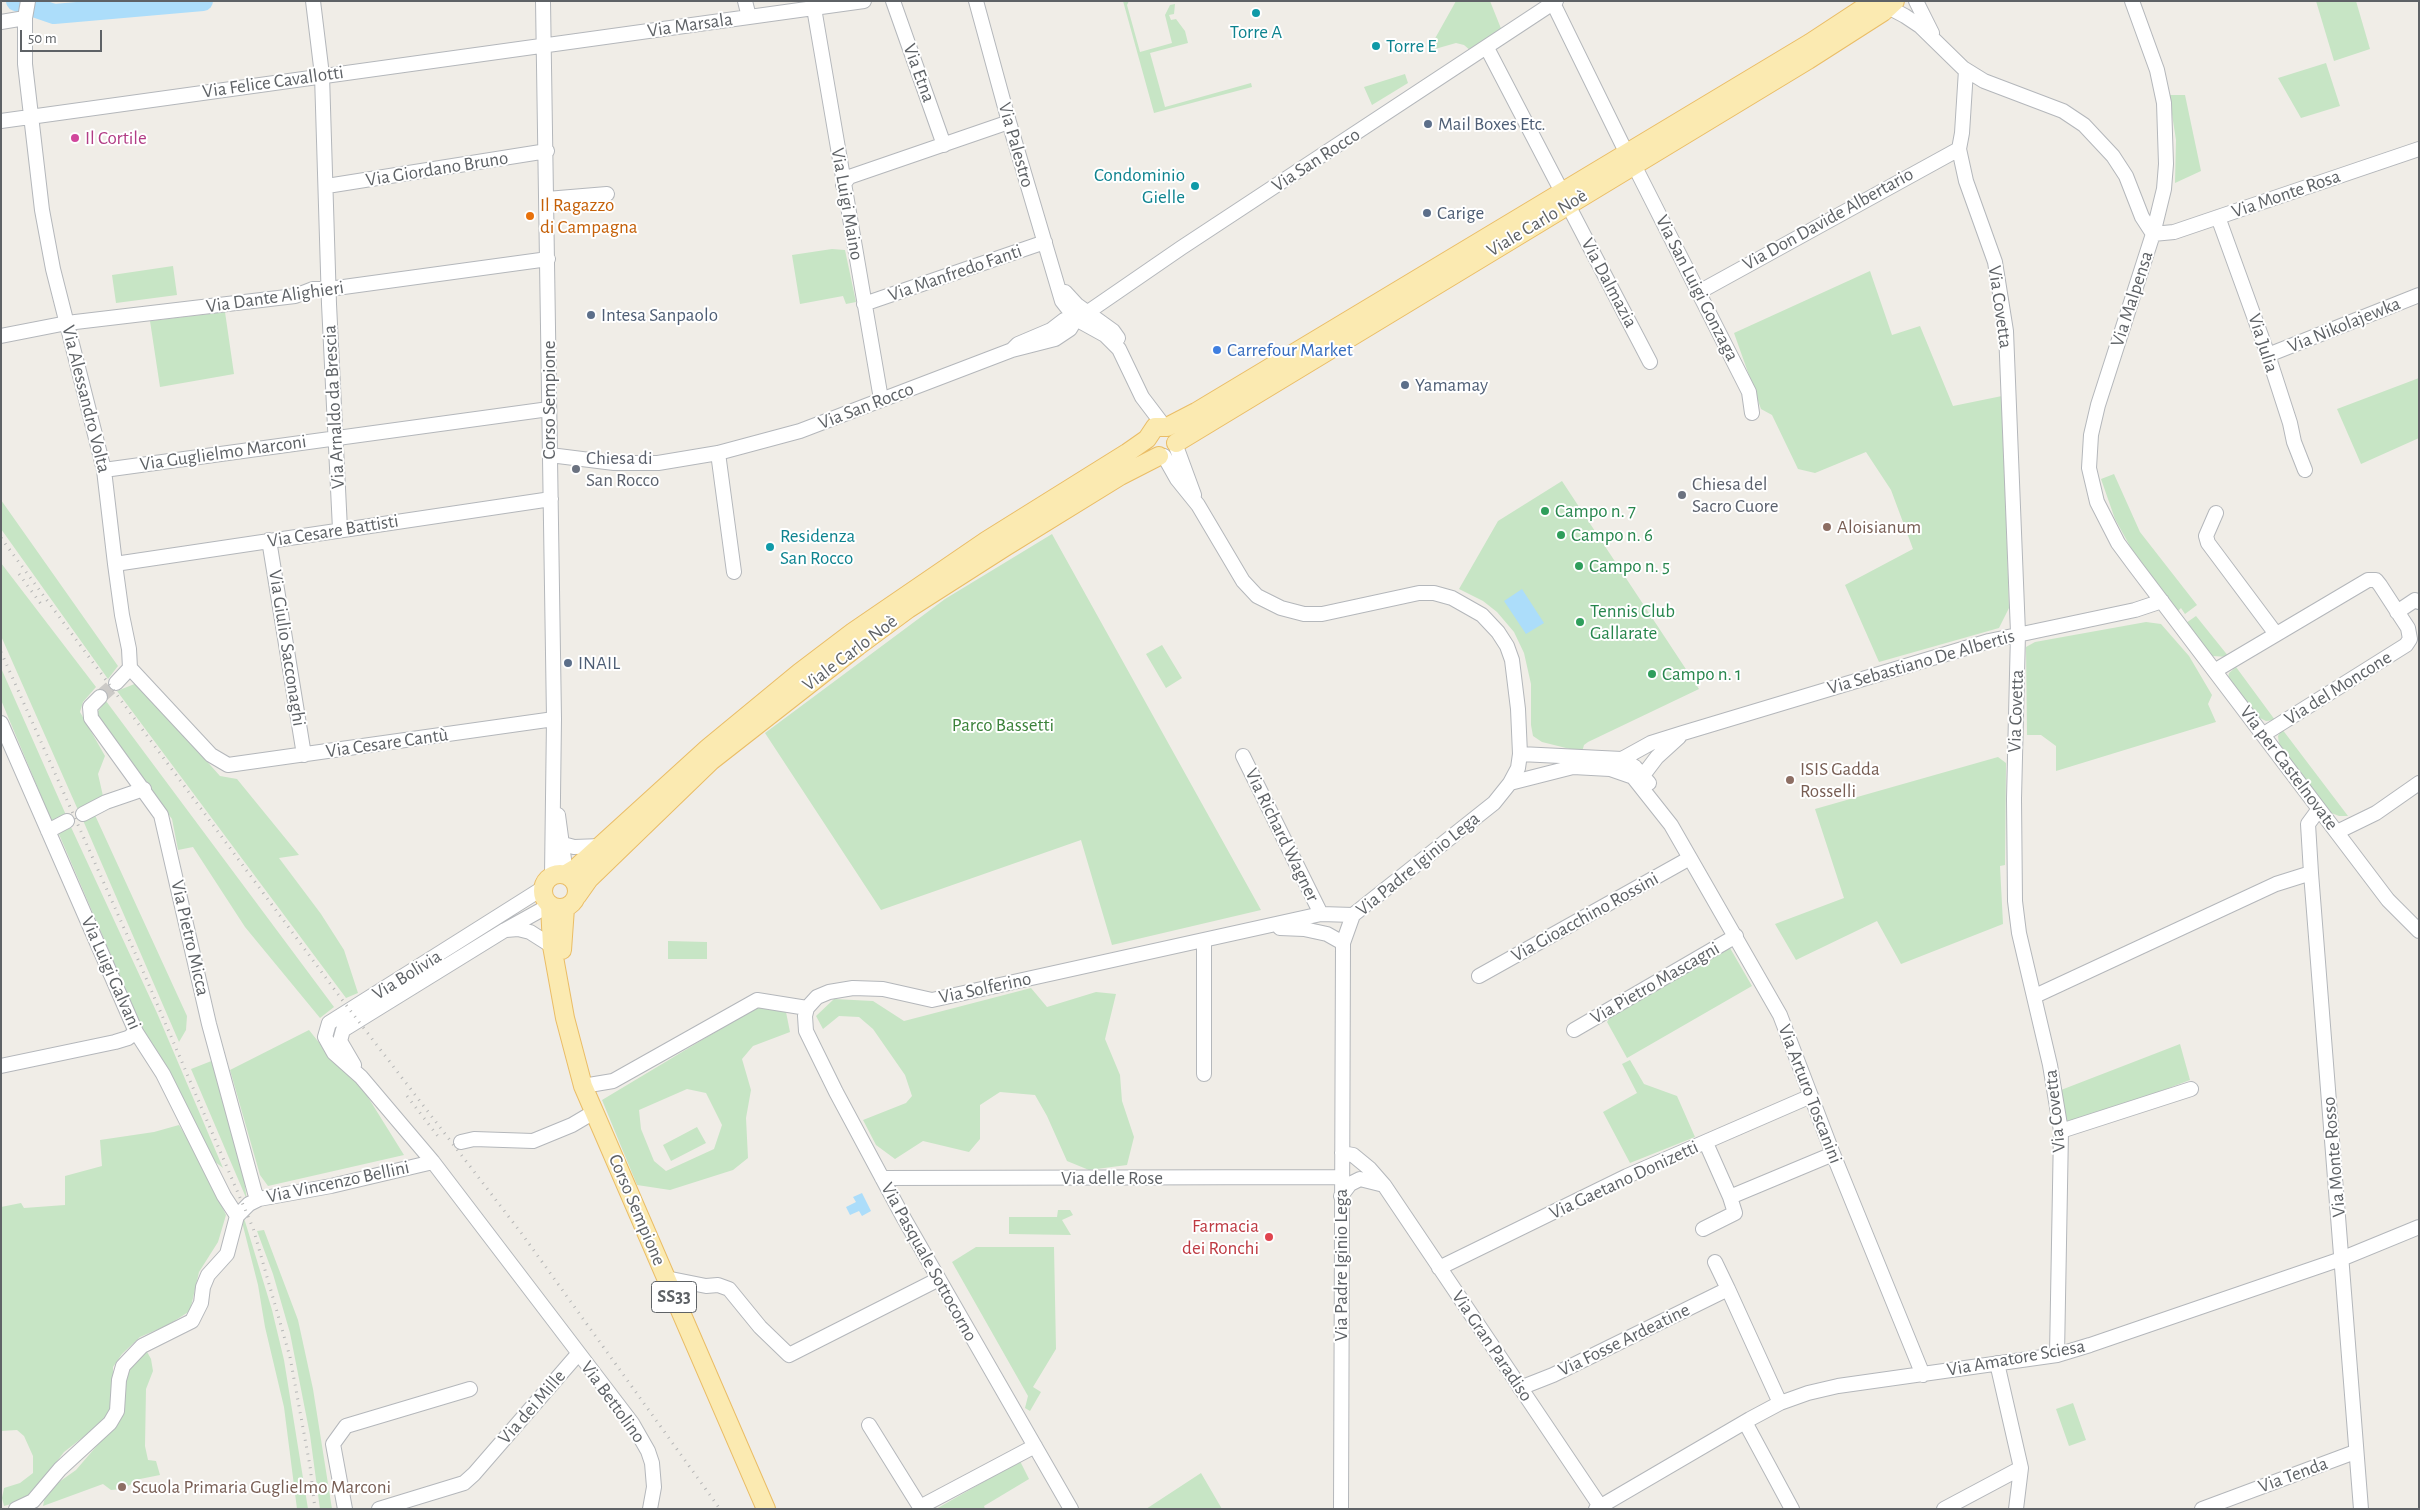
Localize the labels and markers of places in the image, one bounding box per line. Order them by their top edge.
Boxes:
marker: Torre A [1250,7,1262,19]
place label: Torre A [1230,21,1282,43]
place label: Torre E [1386,35,1437,57]
marker: Torre E [1370,40,1382,52]
place label: Mail Boxes Etc. [1438,113,1546,135]
marker: Mail Boxes Etc. [1422,118,1434,130]
place label: Il Cortile [85,127,147,149]
marker: Il Cortile [69,132,81,144]
place label: Condominio Gielle [1094,164,1185,208]
marker: Condominio Gielle [1189,180,1201,192]
place label: Il Ragazzo di Campagna [540,194,638,238]
place label: Carige [1437,202,1484,224]
marker: Carige [1421,207,1433,219]
marker: Il Ragazzo di Campagna [524,210,536,222]
place label: Intesa Sanpaolo [601,304,718,326]
marker: Intesa Sanpaolo [585,309,597,321]
place label: Carrefour Market [1227,339,1353,361]
marker: Carrefour Market [1211,344,1223,356]
place label: Yamamay [1415,374,1488,396]
marker: Yamamay [1399,379,1411,391]
place label: Chiesa di San Rocco [586,447,659,491]
marker: Chiesa di San Rocco [570,463,582,475]
place label: Chiesa del Sacro Cuore [1692,473,1778,517]
marker: Chiesa del Sacro Cuore [1676,489,1688,501]
place label: Campo n. 7 [1555,500,1636,522]
marker: Campo n. 7 [1539,505,1551,517]
place label: Aloisianum [1837,516,1921,538]
marker: Aloisianum [1821,521,1833,533]
place label: Campo n. 6 [1571,524,1653,546]
place label: Residenza San Rocco [780,525,855,569]
marker: Campo n. 6 [1555,529,1567,541]
marker: Residenza San Rocco [764,541,776,553]
place label: Campo n. 5 [1589,555,1670,577]
marker: Campo n. 5 [1573,560,1585,572]
place label: Tennis Club Gallarate [1590,600,1675,644]
marker: Tennis Club Gallarate [1574,616,1586,628]
place label: INAIL [578,652,620,674]
marker: INAIL [562,657,574,669]
place label: Campo n. 1 [1662,663,1742,685]
marker: Campo n. 1 [1646,668,1658,680]
place label: ISIS Gadda Rosselli [1800,758,1880,802]
marker: ISIS Gadda Rosselli [1784,774,1796,786]
place label: Farmacia dei Ronchi [1182,1215,1259,1259]
marker: Farmacia dei Ronchi [1263,1231,1275,1243]
place label: Scuola Primaria Guglielmo Marconi [132,1476,391,1498]
marker: Scuola Primaria Guglielmo Marconi [116,1481,128,1493]

